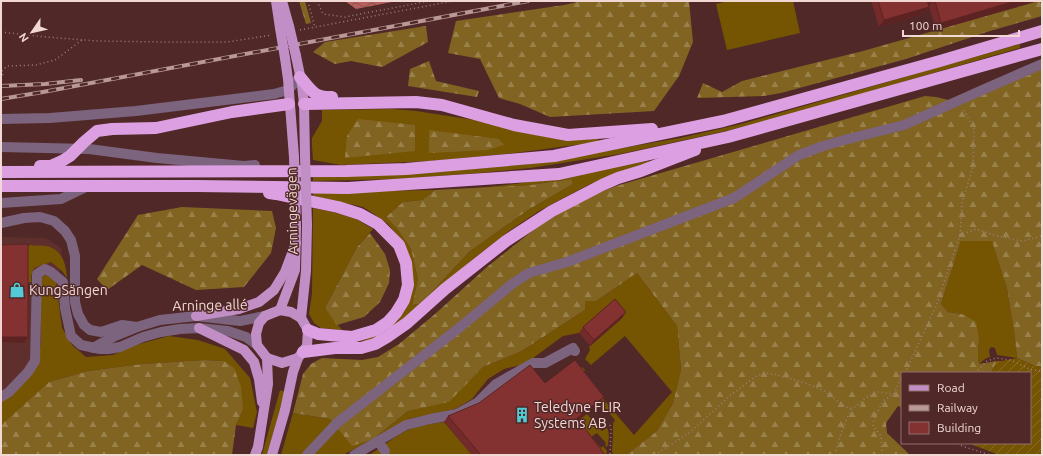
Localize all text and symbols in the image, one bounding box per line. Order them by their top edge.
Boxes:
north arrow [12,12,52,52]
scale bar [903,12,1019,38]
text: 100 m [909,19,942,32]
text: N [16,31,31,44]
street label: Arningevägen [283,167,301,255]
shop icon: KungSängen [8,281,26,299]
place label: KungSängen [29,282,108,298]
street label: Arninge allé [172,296,248,314]
legend [901,372,1031,444]
text: Road [937,381,965,394]
place label: Teledyne FLIR Systems AB [534,399,621,431]
text: Railway [937,401,978,414]
building icon: Teledyne FLIR Systems AB [513,406,531,424]
text: Building [937,421,981,434]

